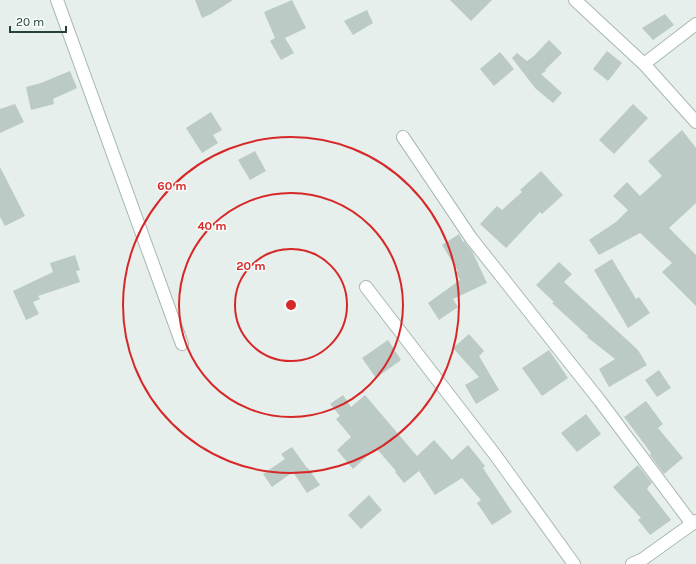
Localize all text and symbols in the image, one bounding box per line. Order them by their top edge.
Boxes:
scale bar [10,8,66,34]
text: 20 m [16,15,44,29]
text: 60 m [157,179,187,193]
text: 40 m [197,219,227,233]
text: 20 m [236,259,266,273]
centre of rings [284,298,298,312]

